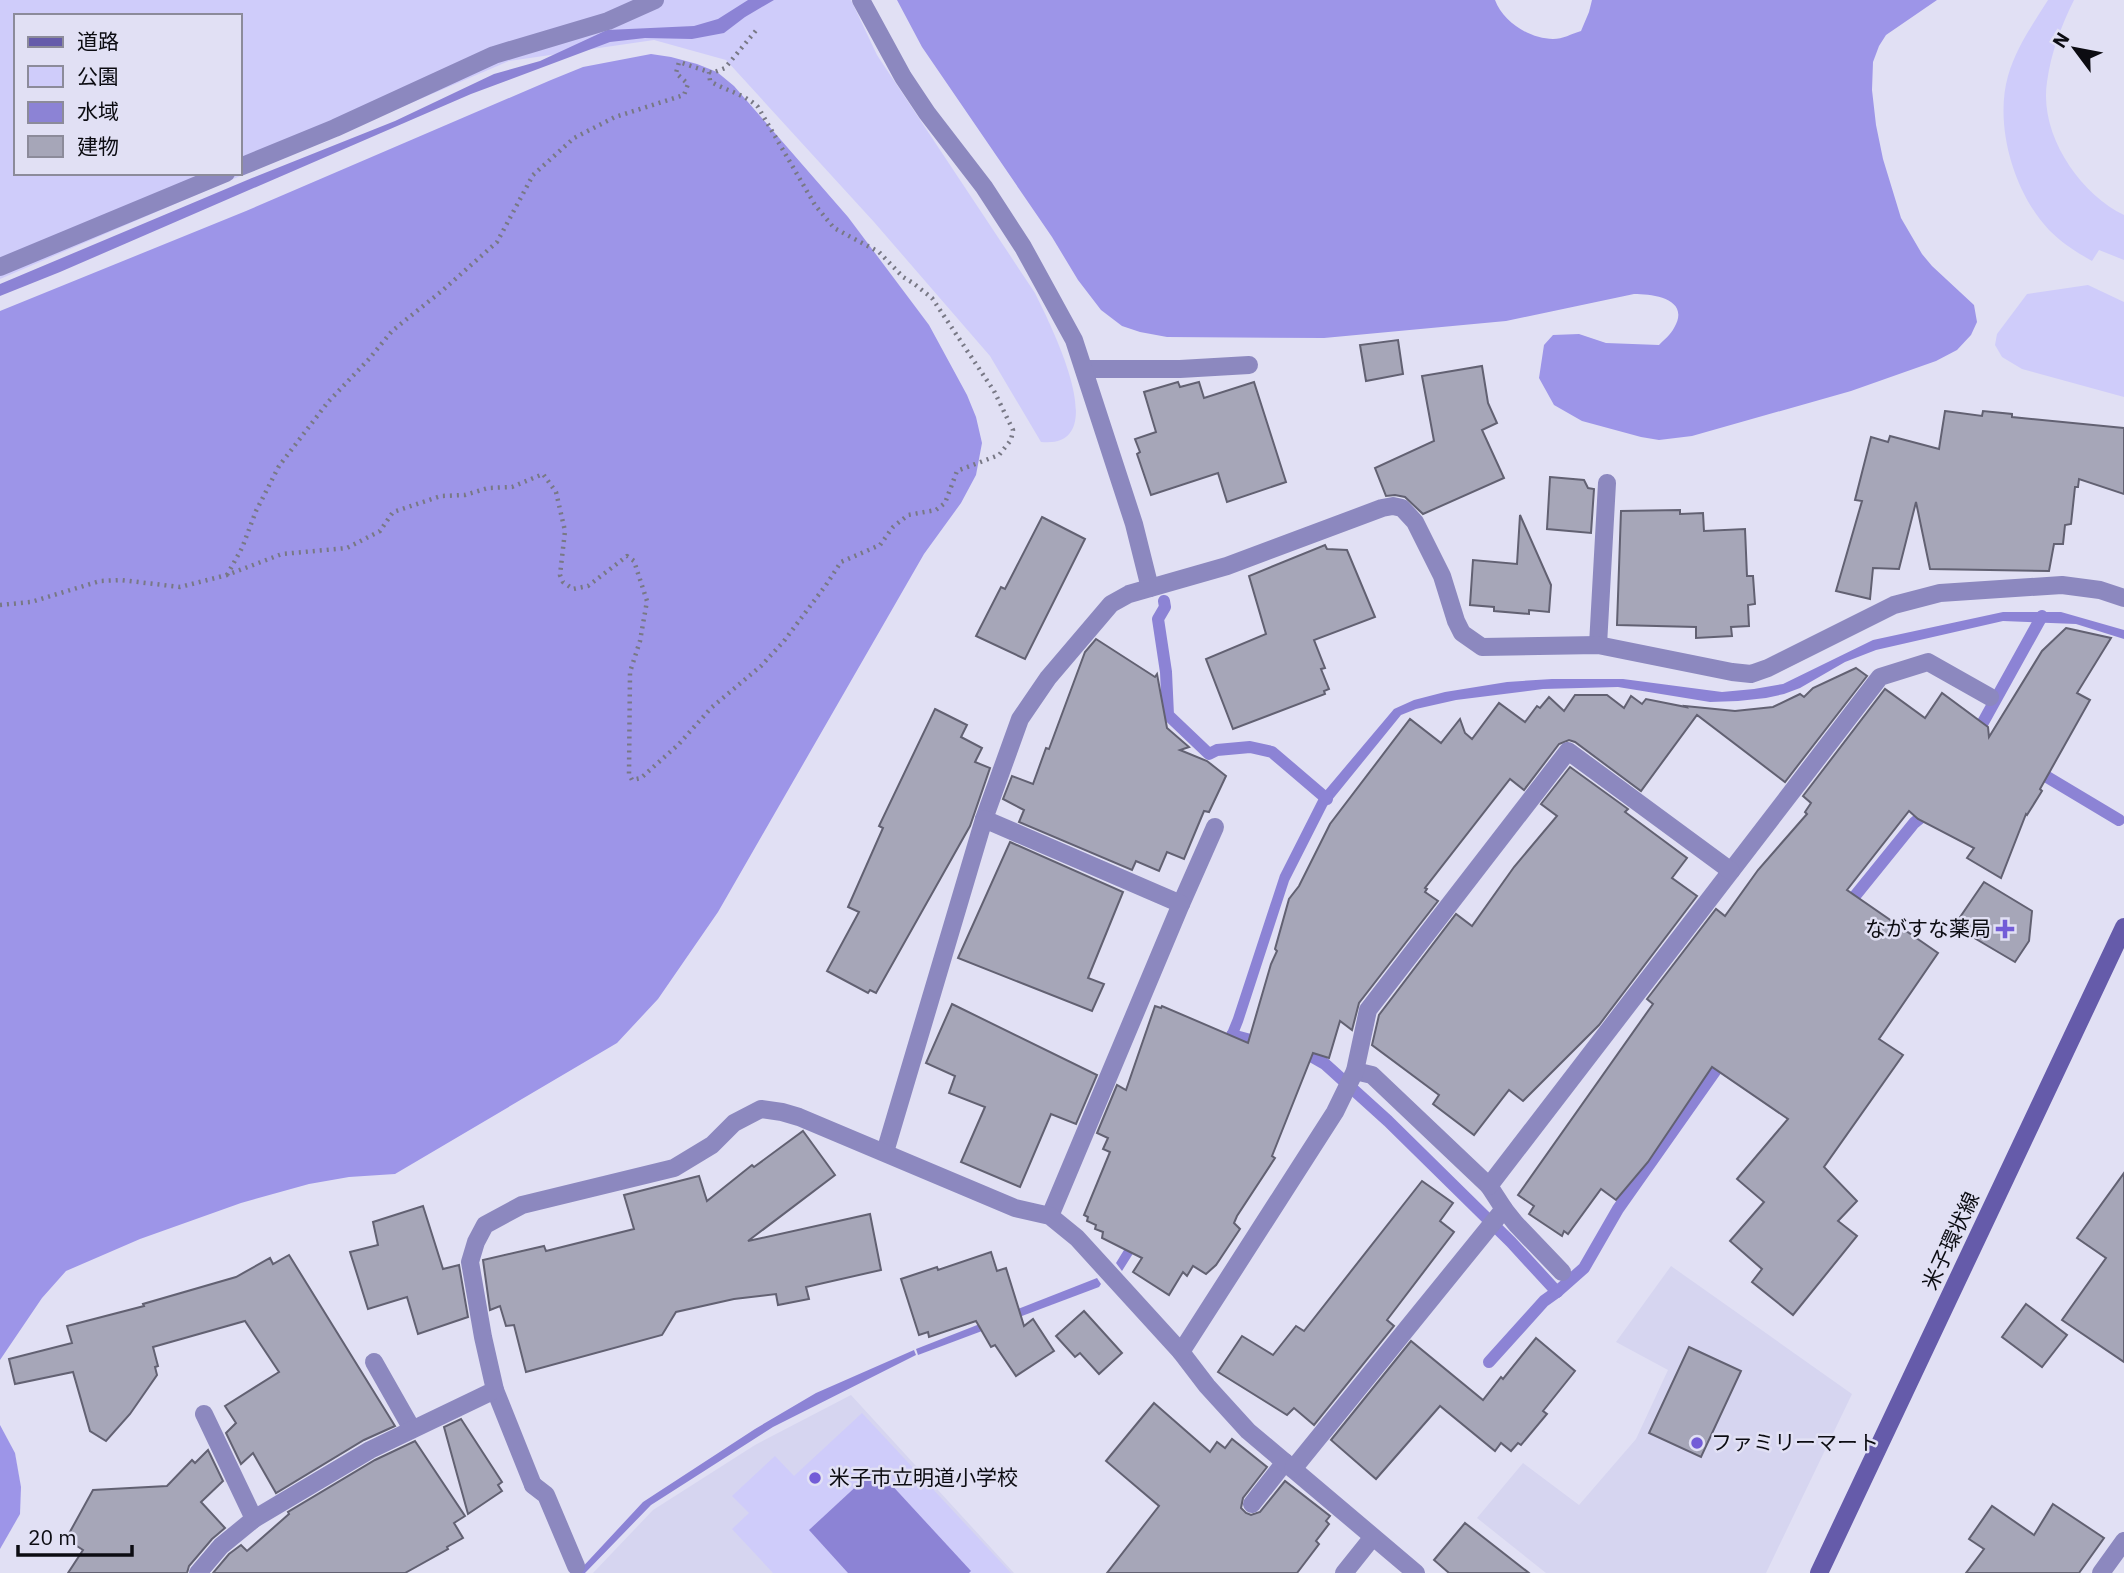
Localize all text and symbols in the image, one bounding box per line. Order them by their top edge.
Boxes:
legend [14,14,242,175]
north arrow [2040,14,2110,84]
text: 道路 [77,27,119,55]
text: N [2047,28,2074,52]
text: 公園 [77,62,119,90]
text: 水域 [77,97,119,125]
text: 建物 [77,132,119,160]
place label: ながすな薬局 [1865,914,1991,942]
marker: ながすな薬局 [1997,921,2013,937]
street label: 米子環状線 [1915,1187,1985,1294]
place label: ファミリーマート [1711,1428,1879,1456]
marker: ファミリーマート [1689,1435,1705,1451]
place label: 米子市立明道小学校 [829,1463,1018,1491]
marker: 米子市立明道小学校 [807,1470,823,1486]
scale bar [18,1514,131,1558]
text: 20 m [28,1523,77,1551]

